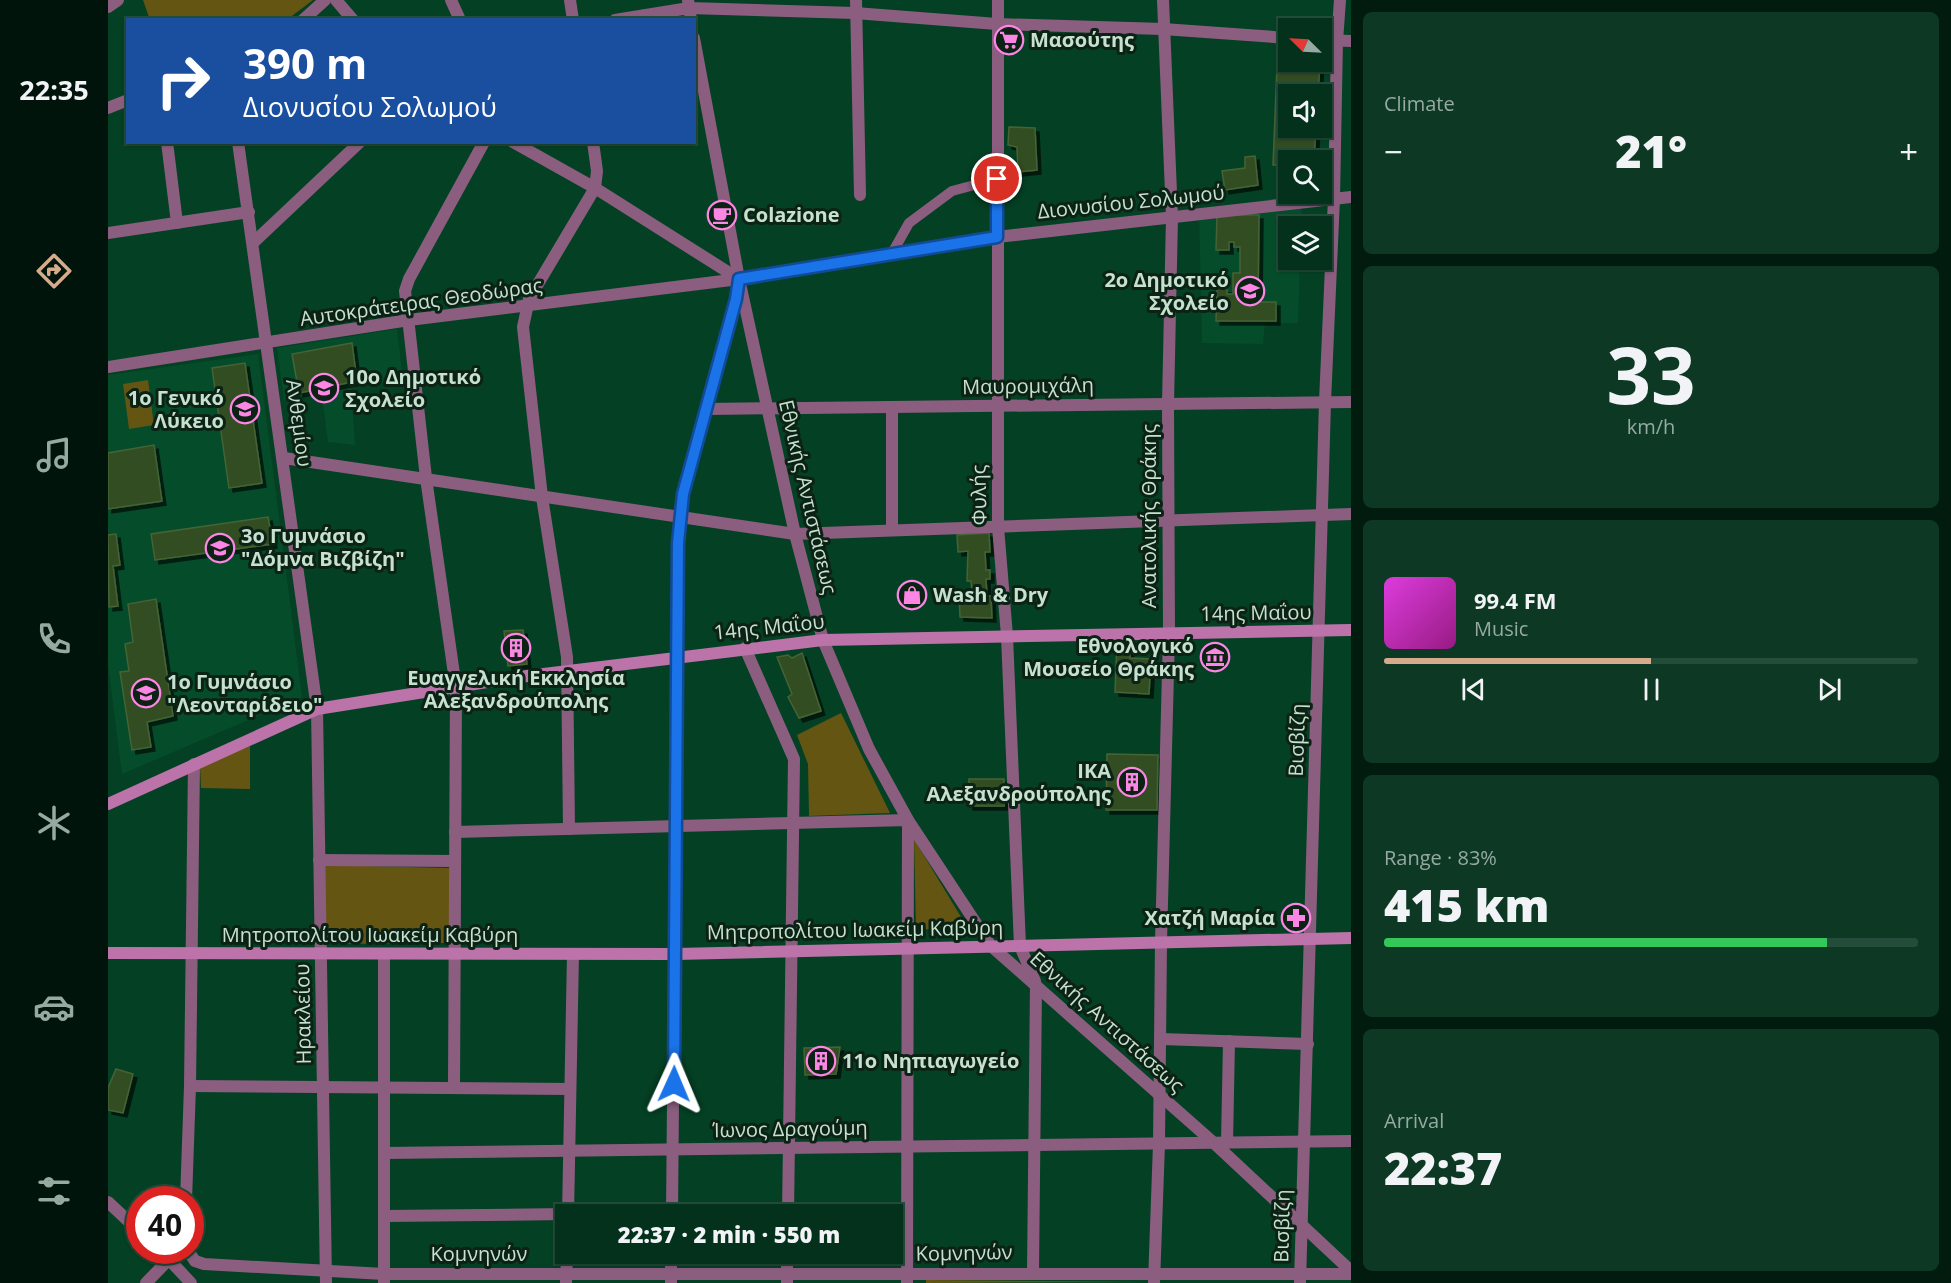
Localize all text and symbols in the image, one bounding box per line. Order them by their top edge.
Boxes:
north arrow [1278,18,1332,72]
map controls [1278,18,1332,270]
supermarket icon: Μασούτης [993,24,1025,56]
place label: Μασούτης [1030,26,1134,53]
text: 390 m [243,34,367,91]
icon: right [144,42,222,120]
text: 22:35 [19,71,89,108]
button: sound [1278,84,1332,138]
text: Διονυσίου Σολωμού [243,88,497,125]
text: Climate [1384,90,1455,117]
text: 21° [1615,120,1687,181]
text: − [1384,129,1403,174]
text: + [1899,129,1918,174]
button: search [1278,150,1332,204]
pin [971,153,1022,204]
icon: arrive [980,162,1013,195]
street label: Διονυσίου Σολωμού [1036,178,1226,225]
cafe icon: Colazione [706,199,738,231]
place label: Colazione [743,201,840,228]
button: layers [1278,216,1332,270]
icon: directions [33,250,75,292]
place label: 2o Δημοτικό Σχολείο [1104,266,1229,316]
street label: Αυτοκράτειρας Θεοδώρας [298,271,544,332]
school or university icon: 2o Δημοτικό Σχολείο [1234,275,1266,307]
text: 33 [1606,321,1696,427]
place label: 10ο Δημοτικό Σχολείο [345,363,481,413]
street label: Μαυρομιχάλη [962,371,1094,400]
school or university icon: 10ο Δημοτικό Σχολείο [308,372,340,404]
street label: Ανθεμίου [280,377,319,468]
place label: 1o Γενικό Λύκειο [128,384,224,434]
school or university icon: 1o Γενικό Λύκειο [229,393,261,425]
street label: Εθνικής Αντιστάσεως [773,397,844,597]
text: km/h [1627,413,1675,440]
street label: Ανατολικής Θράκης [1135,423,1162,608]
icon: music [33,434,75,476]
street label: Φυλής [964,464,993,526]
place label: 3ο Γυμνάσιο "Δόμνα Βιζβίζη" [241,522,405,572]
school or university icon: 3ο Γυμνάσιο "Δόμνα Βιζβίζη" [204,532,236,564]
shop icon: Wash & Dry [896,579,928,611]
place label: Wash & Dry [933,581,1049,608]
text: 99.4 FM [1474,585,1557,615]
street label: 14ης Μαΐου [1200,598,1312,627]
street label: 14ης Μαΐου [712,607,826,646]
text: Music [1474,615,1528,642]
icon: phone [33,618,75,660]
building icon: Ευαγγελική Εκκλησία Αλεξανδρούπολης [500,632,532,664]
place label: Εθνολογικό Μουσείο Θράκης [1023,632,1194,682]
museum icon: Εθνολογικό Μουσείο Θράκης [1199,641,1231,673]
place label: Ευαγγελική Εκκλησία Αλεξανδρούπολης [407,664,625,714]
place label: 1ο Γυμνάσιο "Λεονταρίδειο" [167,668,323,718]
icon: previous [1457,673,1490,706]
icon: pause [1635,673,1668,706]
icon: next [1813,673,1846,706]
school or university icon: 1ο Γυμνάσιο "Λεονταρίδειο" [130,677,162,709]
street label: Βισβίζη [1282,703,1311,777]
place label: ΙΚΑ Αλεξανδρούπολης [926,757,1111,807]
building icon: ΙΚΑ Αλεξανδρούπολης [1116,766,1148,798]
icon: climate [33,802,75,844]
text: Range · 83% [1384,844,1497,871]
text: 415 km [1384,874,1549,935]
pharmacy icon: Χατζή Μαρία [1280,902,1312,934]
place label: Χατζή Μαρία [1144,904,1275,931]
street label: Μητροπολίτου Ιωακείμ Καβύρη [707,913,1003,946]
street label: Μητροπολίτου Ιωακείμ Καβύρη [222,921,518,948]
street label: Εθνικής Αντιστάσεως [1024,945,1190,1098]
street label: Ηρακλείου [288,963,317,1065]
icon: car [33,986,75,1028]
building icon: 11ο Νηπιαγωγείο [805,1045,837,1077]
place label: 11ο Νηπιαγωγείο [842,1047,1019,1074]
position arrow [642,1052,706,1116]
text: Arrival [1384,1107,1444,1134]
street label: Ίωνος Δραγούμη [711,1114,868,1143]
text: 22:37 [1384,1137,1502,1198]
icon: filters [33,1170,75,1212]
speed limit sign: 40 [126,1186,204,1264]
street label: Βισβίζη [1267,1189,1296,1263]
text: 22:37 · 2 min · 550 m [618,1219,840,1249]
street label: Κομνηνών [915,1238,1013,1267]
street label: Κομνηνών [431,1240,528,1267]

